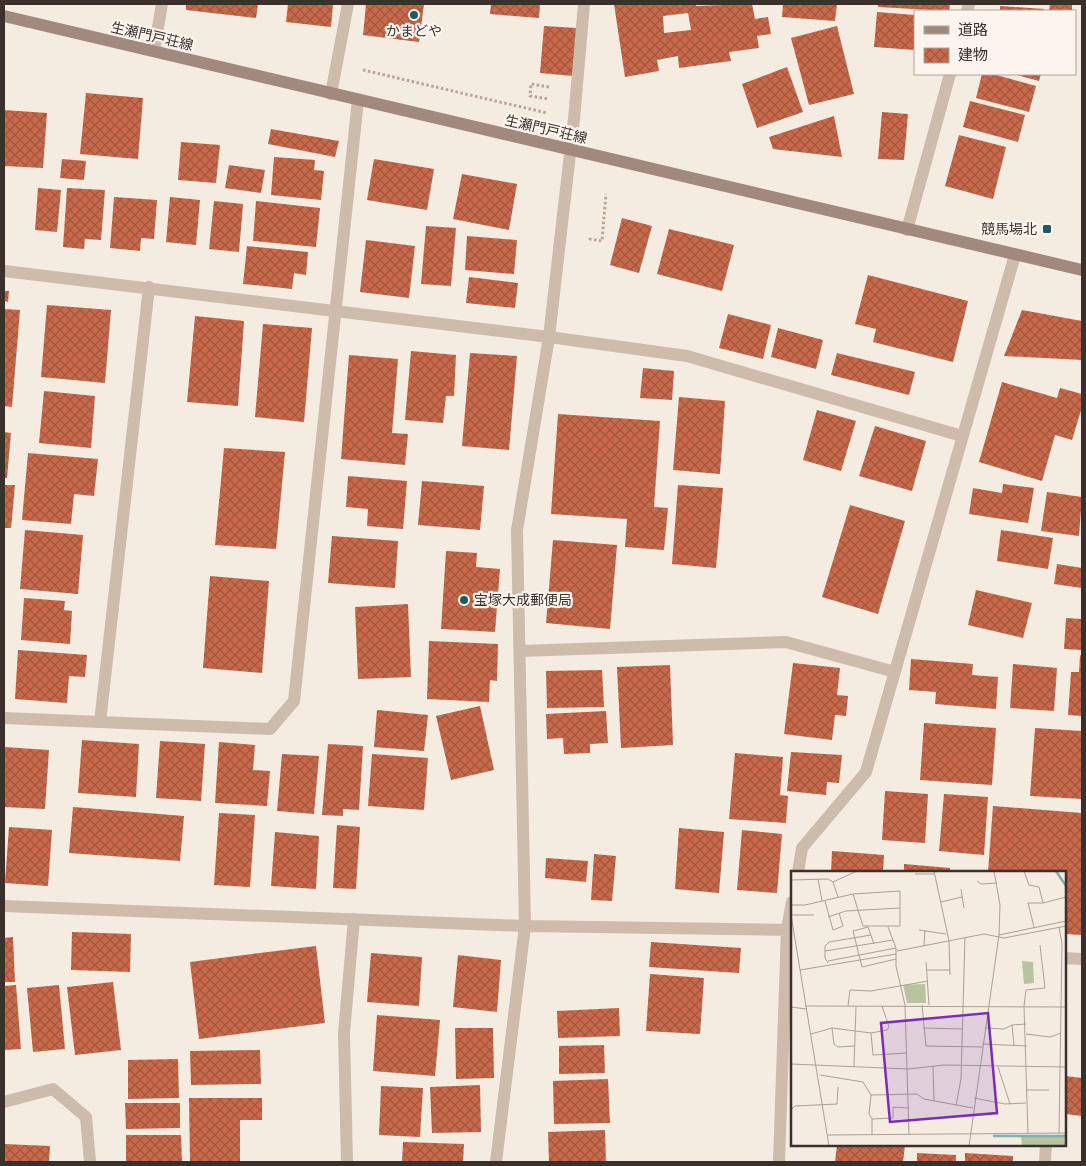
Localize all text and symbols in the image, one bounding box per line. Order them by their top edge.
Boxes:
marker: かまどや [408,9,420,21]
legend [914,10,1076,75]
street label: 生瀬門戸荘線 [109,19,195,53]
text: 道路 [958,21,988,38]
place label: かまどや [386,23,442,39]
text: 建物 [958,46,988,63]
street label: 生瀬門戸荘線 [503,112,589,146]
place label: 競馬場北 [981,221,1037,237]
marker: 競馬場北 [1041,223,1053,235]
place label: 宝塚大成郵便局 [474,592,572,608]
marker: 宝塚大成郵便局 [458,594,470,606]
inset map [791,871,1066,1146]

